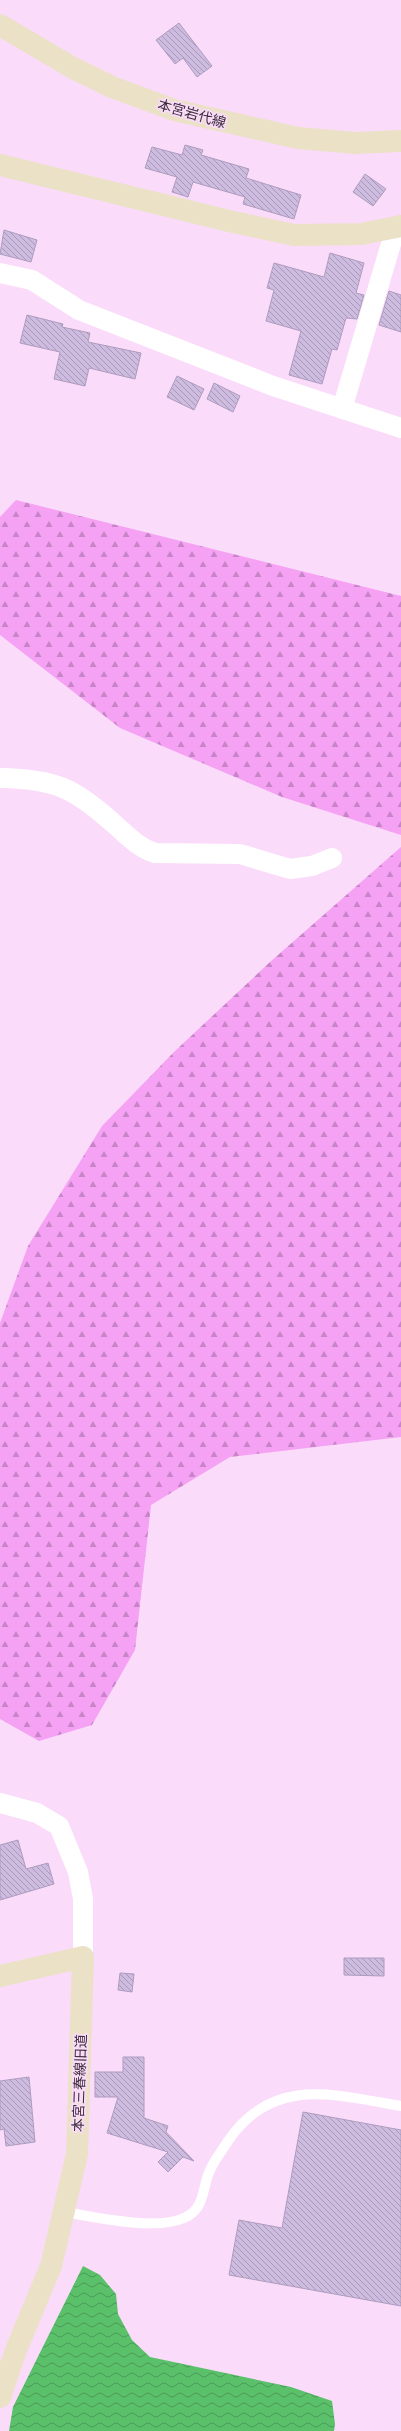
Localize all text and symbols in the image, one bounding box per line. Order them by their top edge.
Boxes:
street label: 本宮岩代線 [156,95,228,131]
street label: 本宮三春線旧道 [69,2034,89,2132]

